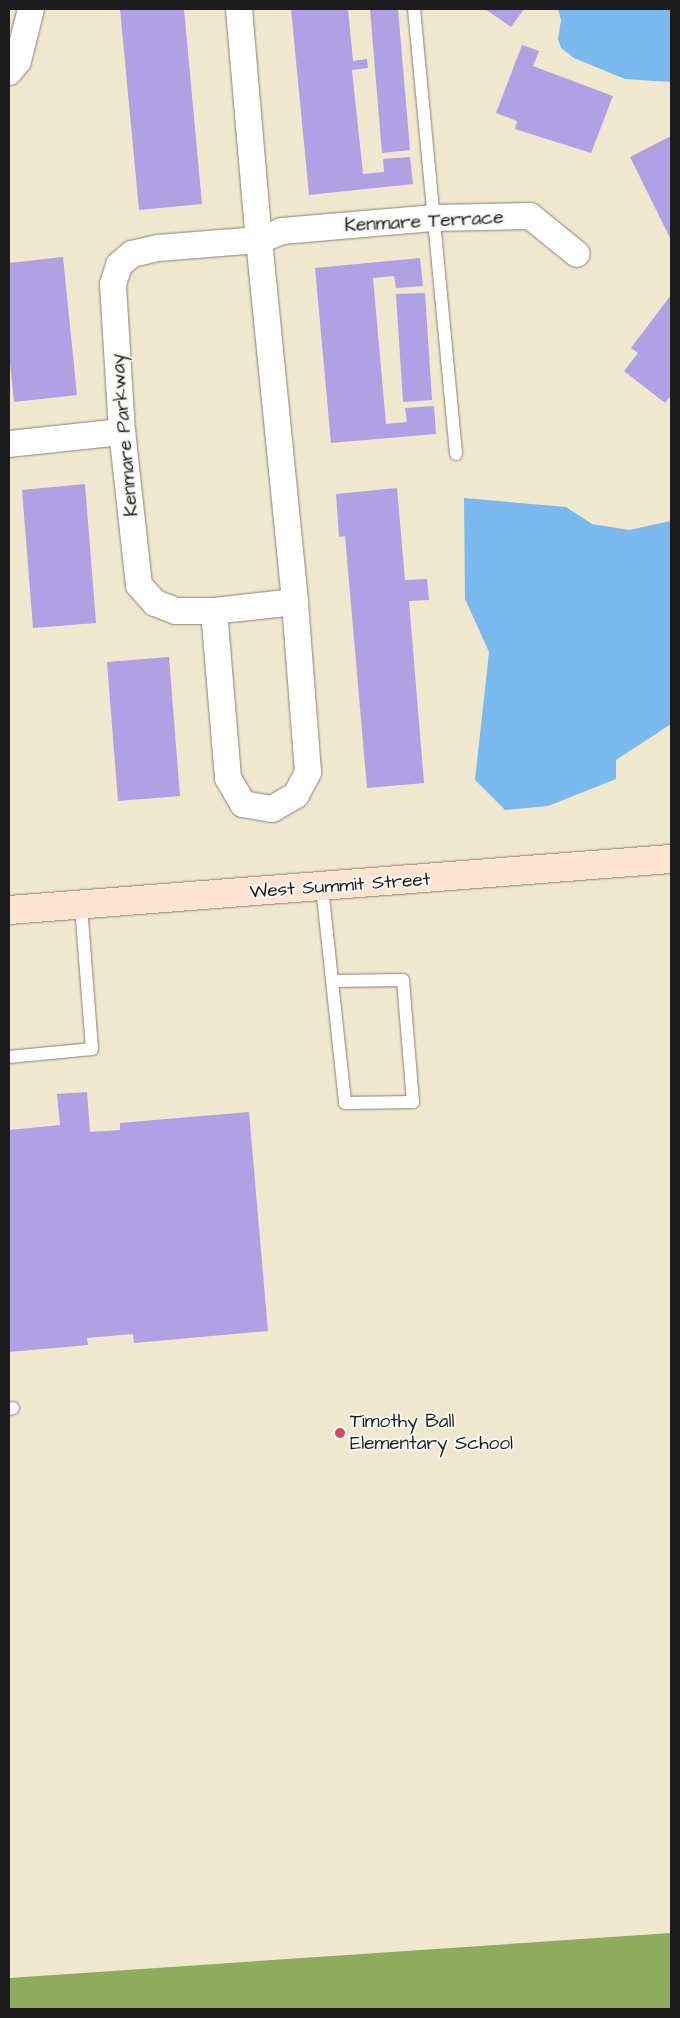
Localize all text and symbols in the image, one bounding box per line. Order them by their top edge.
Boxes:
street label: Kenmare Terrace [344,206,504,238]
street label: Kenmare Parkway [107,353,143,517]
street label: West Summit Street [249,868,431,904]
place label: Timothy Ball Elementary School [350,1411,513,1455]
marker: Timothy Ball Elementary School [334,1427,346,1439]

